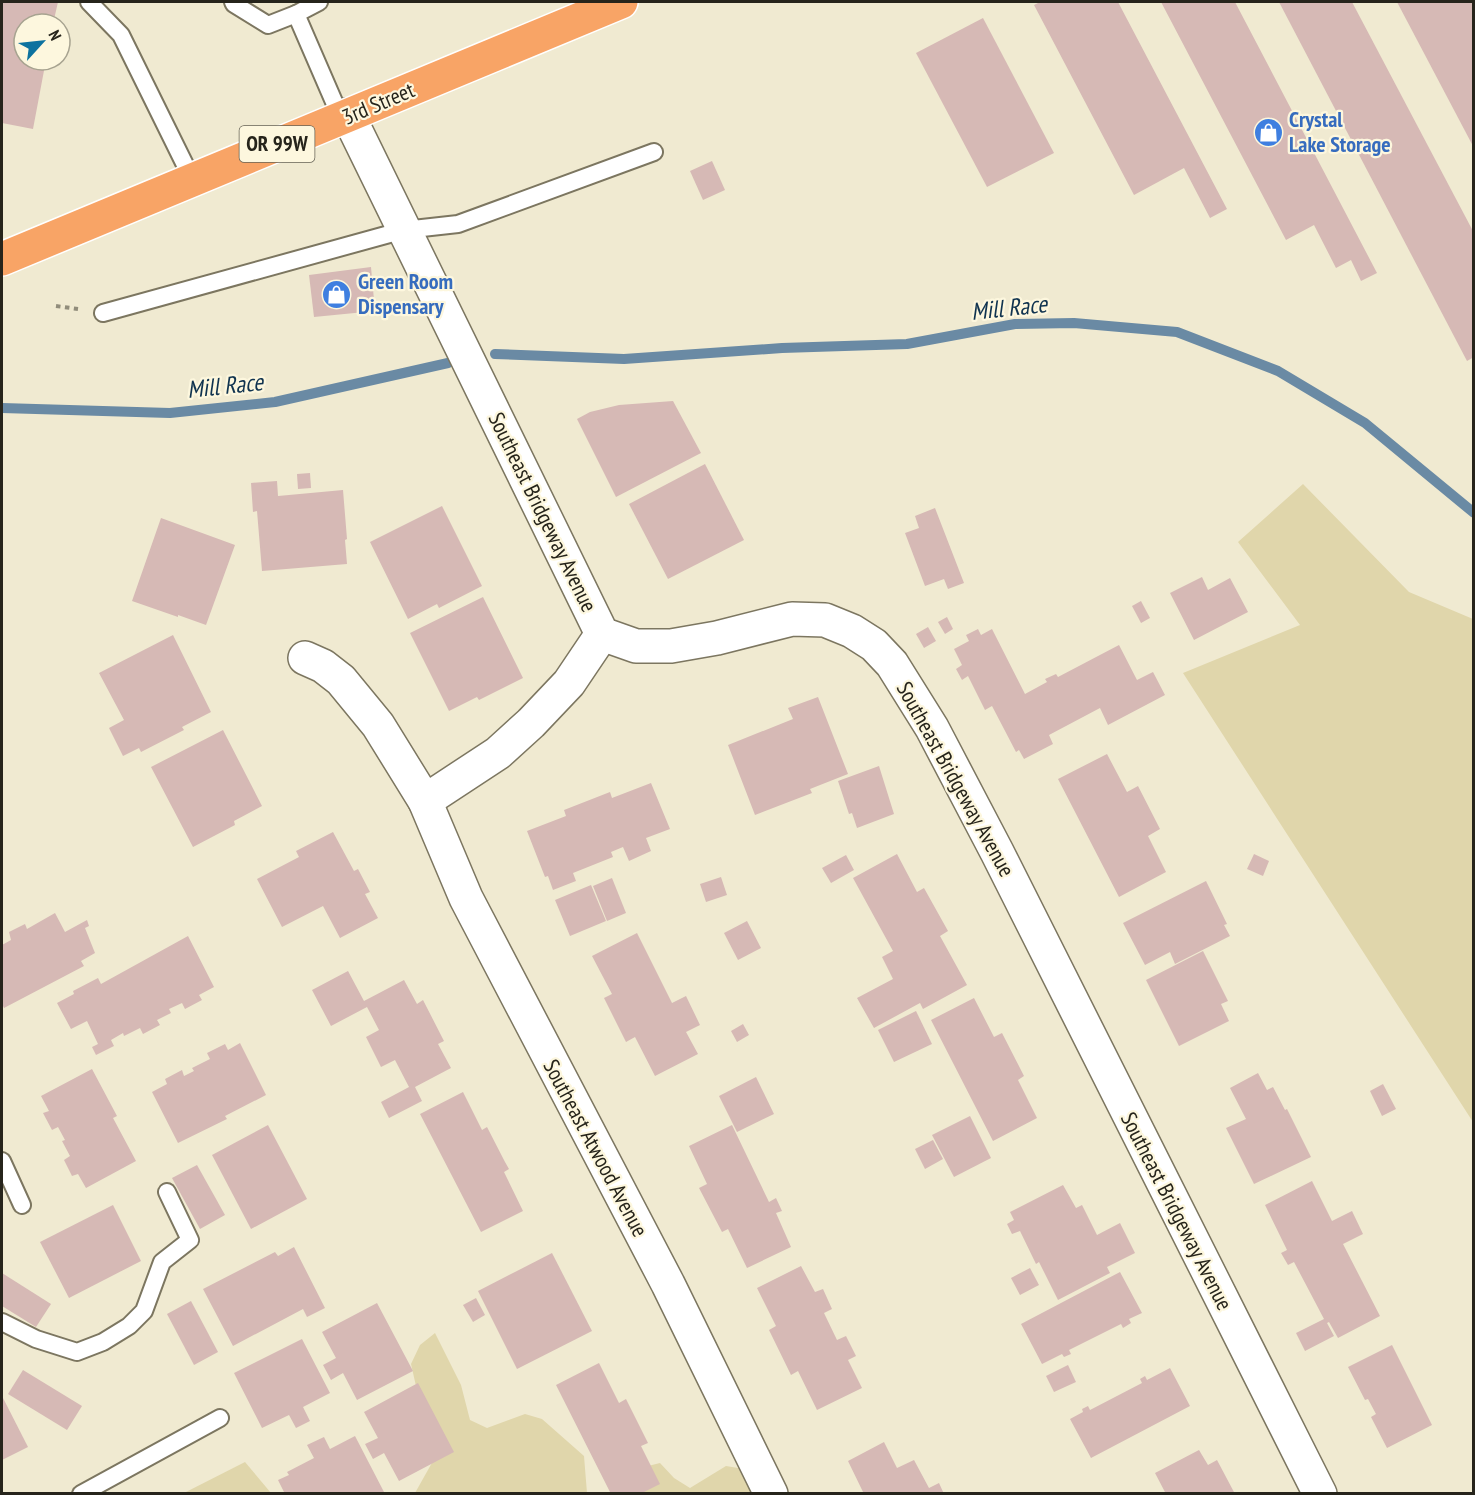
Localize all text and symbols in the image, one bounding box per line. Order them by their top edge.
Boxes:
north arrow [12,12,72,72]
text: N [44,27,66,44]
street label: 3rd Street [338,75,418,131]
place label: Crystal Lake Storage [1289,105,1391,158]
shop icon: Crystal Lake Storage [1252,116,1284,148]
road number: OR 99W [240,126,314,162]
place label: Green Room Dispensary [358,267,453,320]
shop icon: Green Room Dispensary [321,278,353,310]
water label: Mill Race [970,288,1050,327]
water label: Mill Race [186,366,266,405]
street label: Southeast Bridgeway Avenue [483,408,603,616]
street label: Southeast Bridgeway Avenue [891,677,1021,881]
street label: Southeast Atwood Avenue [537,1055,655,1241]
street label: Southeast Bridgeway Avenue [1115,1107,1239,1315]

